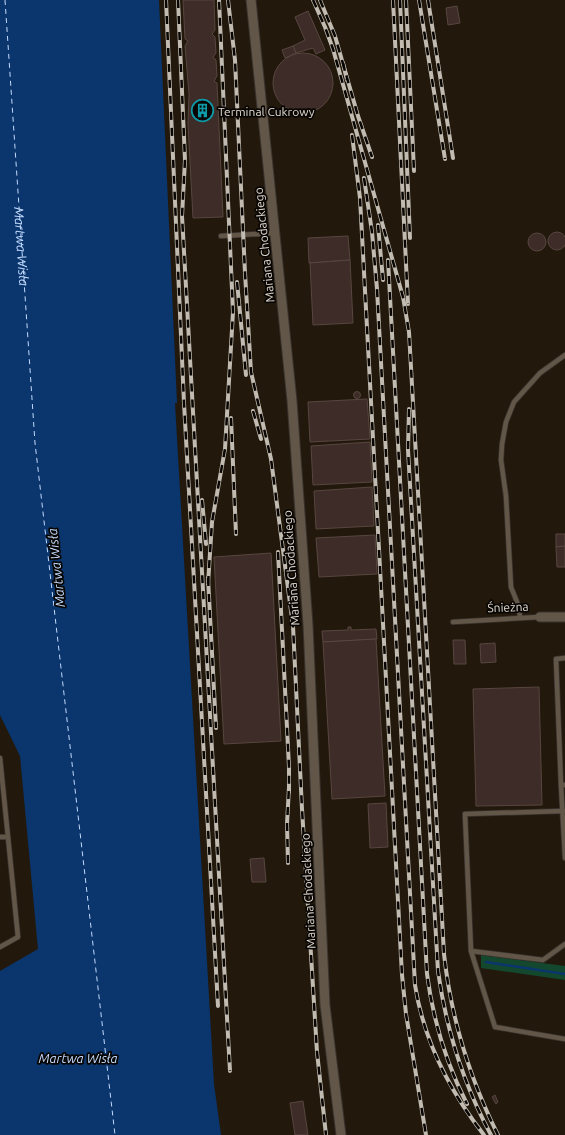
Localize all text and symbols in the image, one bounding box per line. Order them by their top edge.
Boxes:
building icon: Terminal Cukrowy [190,98,216,124]
place label: Terminal Cukrowy [218,105,315,118]
street label: Mariana Chodackiego [251,187,277,303]
water label: Martwa Wisła [12,206,31,286]
street label: Mariana Chodackiego [280,510,302,626]
water label: Martwa Wisła [45,528,67,608]
street label: Śnieżna [487,600,529,614]
street label: Mariana Chodackiego [298,833,318,949]
water label: Martwa Wisła [38,1051,118,1065]

